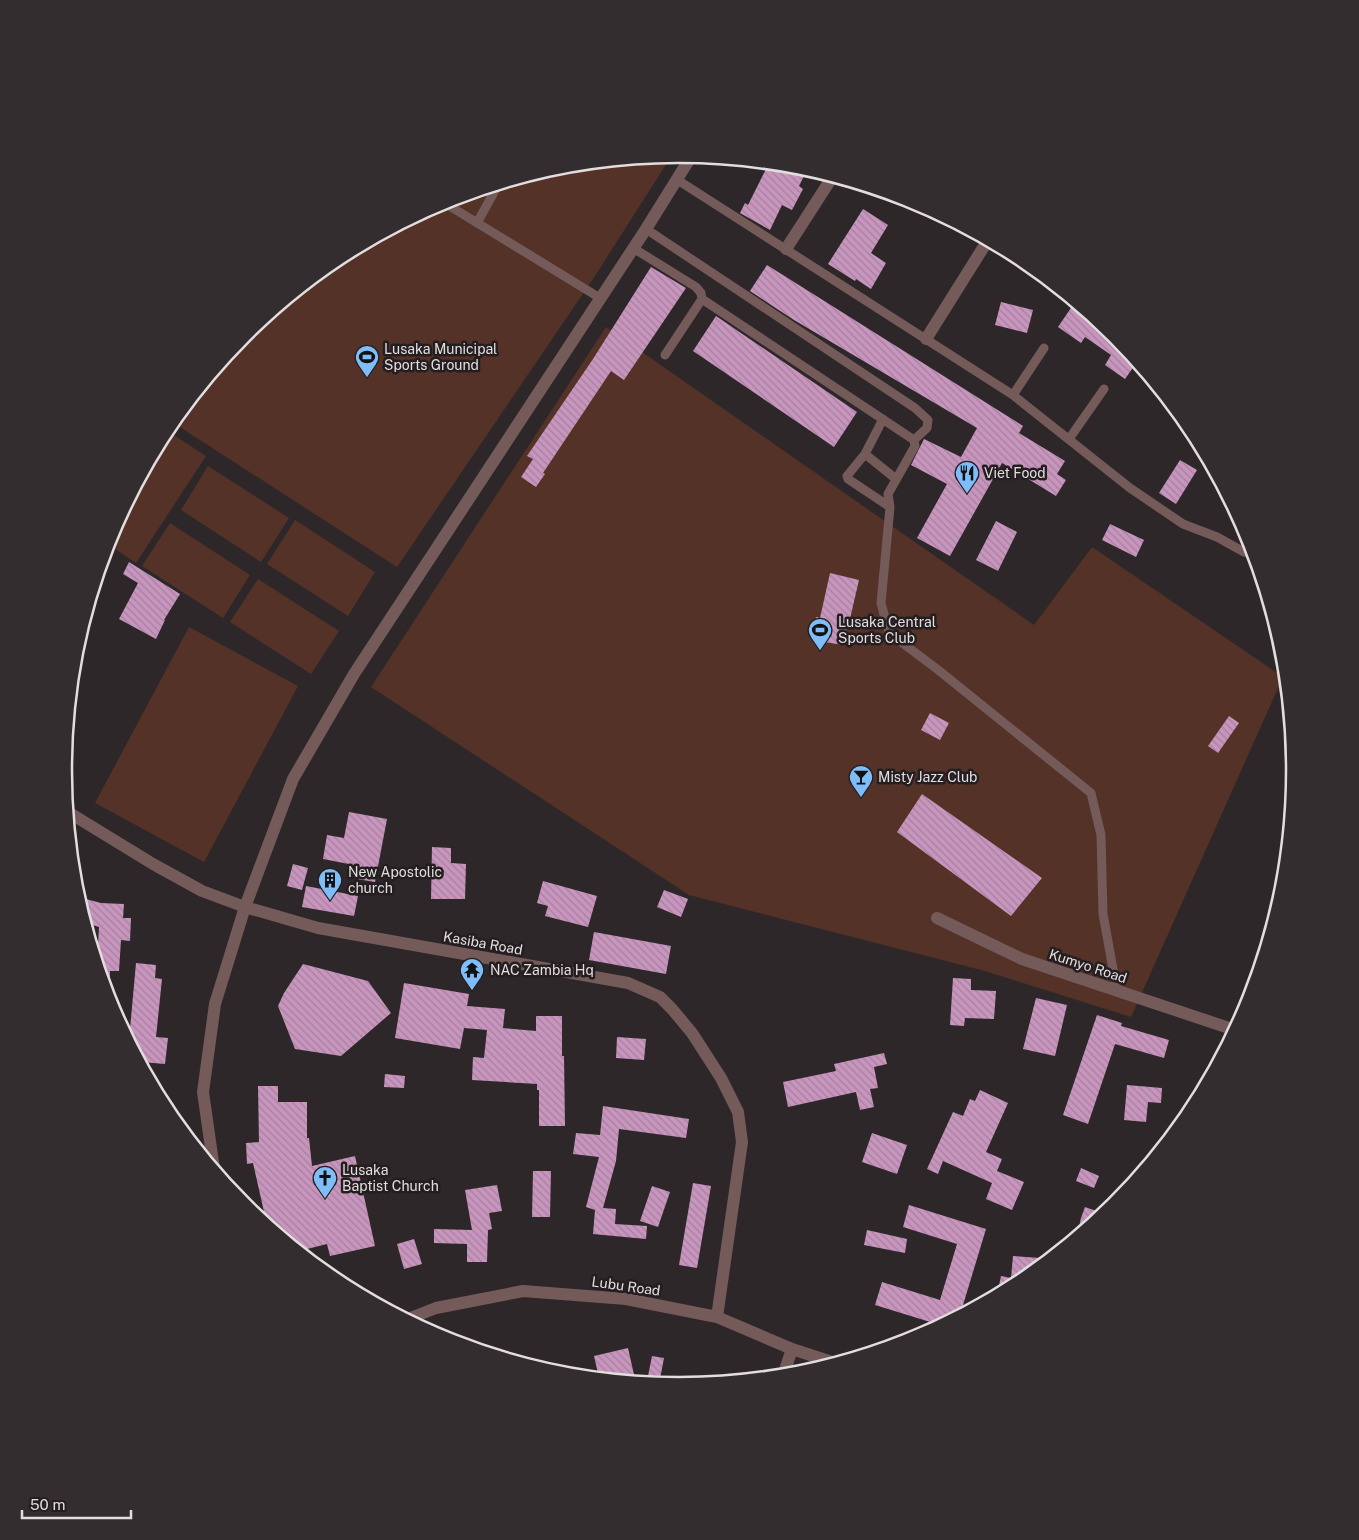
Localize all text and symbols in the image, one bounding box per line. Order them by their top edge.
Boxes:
place label: Lusaka Municipal Sports Ground [384,341,497,373]
sports icon: Lusaka Municipal Sports Ground [354,344,380,378]
restaurant icon: Viet Food [954,460,980,494]
place label: Viet Food [984,465,1046,481]
place label: Lusaka Central Sports Club [838,614,936,646]
sports icon: Lusaka Central Sports Club [807,617,833,651]
bar icon: Misty Jazz Club [848,764,874,798]
place label: Misty Jazz Club [878,769,977,785]
place label: New Apostolic church [348,864,442,896]
building icon: New Apostolic church [317,867,343,901]
street label: Kasiba Road [442,928,524,958]
street label: Kumyo Road [1047,946,1129,986]
temple icon: NAC Zambia Hq [459,957,485,991]
place label: NAC Zambia Hq [490,962,594,978]
place label: Lusaka Baptist Church [342,1162,439,1194]
church icon: Lusaka Baptist Church [312,1165,338,1199]
street label: Lubu Road [591,1273,661,1299]
scale bar [22,1488,131,1520]
text: 50 m [30,1496,65,1513]

